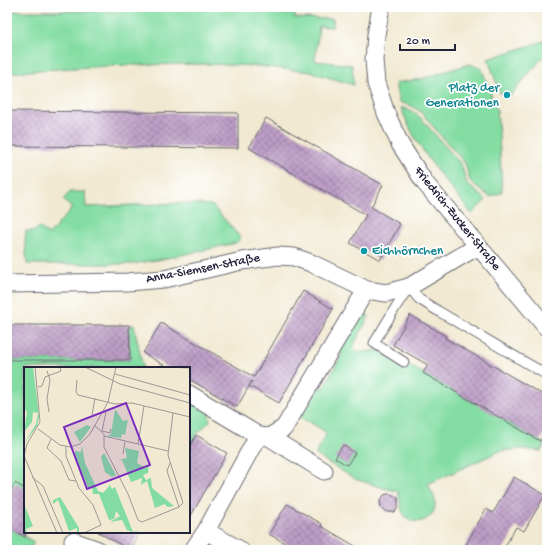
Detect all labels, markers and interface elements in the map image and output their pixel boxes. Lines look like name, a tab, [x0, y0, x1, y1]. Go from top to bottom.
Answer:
scale bar	[400, 26, 455, 52]
text: 20 m	[406, 35, 431, 49]
place label: Platz der Generationen	[425, 81, 500, 111]
marker: Platz der Generationen	[502, 90, 512, 100]
street label: Friedrich-Zucker-Straße	[410, 163, 504, 274]
place label: Eichhörnchen	[372, 244, 444, 259]
marker: Eichhörnchen	[359, 246, 369, 256]
street label: Anna-Siemsen-Straße	[145, 251, 261, 287]
inset map	[24, 367, 190, 533]

